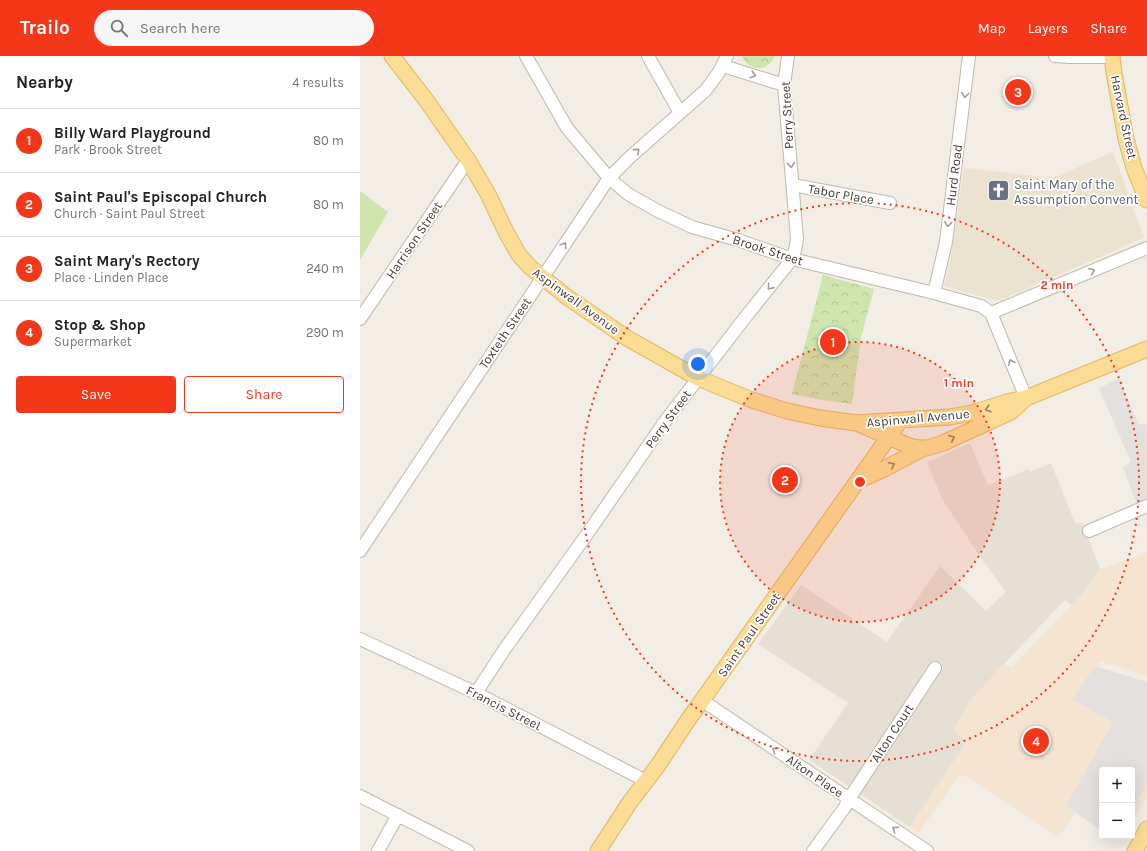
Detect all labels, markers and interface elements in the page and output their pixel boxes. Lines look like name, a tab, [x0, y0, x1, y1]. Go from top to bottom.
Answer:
search box	[94, 10, 374, 46]
text: Trailo	[20, 17, 70, 39]
icon: search	[108, 17, 130, 39]
text: Search here	[140, 19, 221, 37]
text: Map	[978, 20, 1006, 37]
text: Layers	[1028, 20, 1068, 37]
text: Share	[1090, 20, 1127, 37]
one-way arrow	[750, 70, 757, 79]
text: Nearby	[16, 72, 73, 92]
street label: Harvard Street	[1108, 74, 1140, 160]
text: 4 results	[292, 75, 344, 90]
pin: 3	[1005, 77, 1031, 107]
street label: Perry Street	[778, 81, 796, 149]
one-way arrow	[960, 92, 969, 98]
text: Billy Ward Playground	[54, 124, 211, 142]
text: 1	[27, 133, 31, 148]
text: 80 m	[313, 133, 344, 148]
text: Park · Brook Street	[54, 142, 162, 157]
street label: Hurd Road	[943, 143, 965, 207]
one-way arrow	[632, 149, 639, 156]
one-way arrow	[786, 162, 795, 168]
place label: Saint Mary of the Assumption Convent	[1014, 177, 1139, 207]
church icon: Saint Mary of the Assumption Convent	[985, 178, 1011, 204]
street label: Tabor Place	[807, 181, 875, 207]
text: Saint Paul's Episcopal Church	[54, 188, 267, 206]
text: 2	[25, 197, 33, 212]
text: 80 m	[313, 197, 344, 212]
street label: Harrison Street	[383, 199, 445, 281]
text: Church · Saint Paul Street	[54, 206, 205, 221]
one-way arrow	[944, 221, 953, 227]
street label: Brook Street	[731, 232, 805, 268]
one-way arrow	[559, 243, 566, 250]
text: Saint Mary's Rectory	[54, 252, 199, 270]
text: 3	[25, 261, 33, 276]
text: 240 m	[306, 261, 344, 276]
street label: Aspinwall Avenue	[530, 265, 622, 338]
one-way arrow	[1087, 268, 1095, 276]
text: Place · Linden Place	[54, 270, 168, 285]
text: 2 min	[1040, 278, 1074, 292]
one-way arrow	[768, 282, 775, 289]
street label: Toxteth Street	[476, 295, 534, 371]
text: Stop & Shop	[54, 316, 146, 334]
text: 4	[25, 325, 33, 340]
text: 290 m	[306, 325, 344, 340]
pin: 1	[820, 327, 846, 357]
text: Supermarket	[54, 334, 132, 349]
your location	[688, 354, 708, 374]
one-way arrow	[1008, 359, 1016, 367]
button: Save	[16, 376, 176, 413]
button: Share	[184, 376, 344, 413]
text: 1 min	[944, 376, 974, 390]
street label: Perry Street	[642, 387, 694, 451]
one-way arrow	[985, 404, 992, 413]
street label: Aspinwall Avenue	[866, 406, 970, 430]
one-way arrow	[948, 435, 956, 443]
one-way arrow	[888, 462, 895, 469]
pin: 2	[772, 465, 798, 495]
centre of rings	[853, 475, 867, 489]
street label: Saint Paul Street	[714, 590, 784, 680]
street label: Francis Street	[464, 683, 544, 734]
street label: Alton Court	[868, 701, 916, 765]
pin: 4	[1023, 726, 1049, 756]
one-way arrow	[772, 747, 779, 754]
street label: Alton Place	[784, 751, 847, 801]
map controls	[1099, 767, 1135, 839]
button: +	[1099, 767, 1135, 803]
button: −	[1099, 803, 1135, 839]
one-way arrow	[892, 826, 899, 834]

